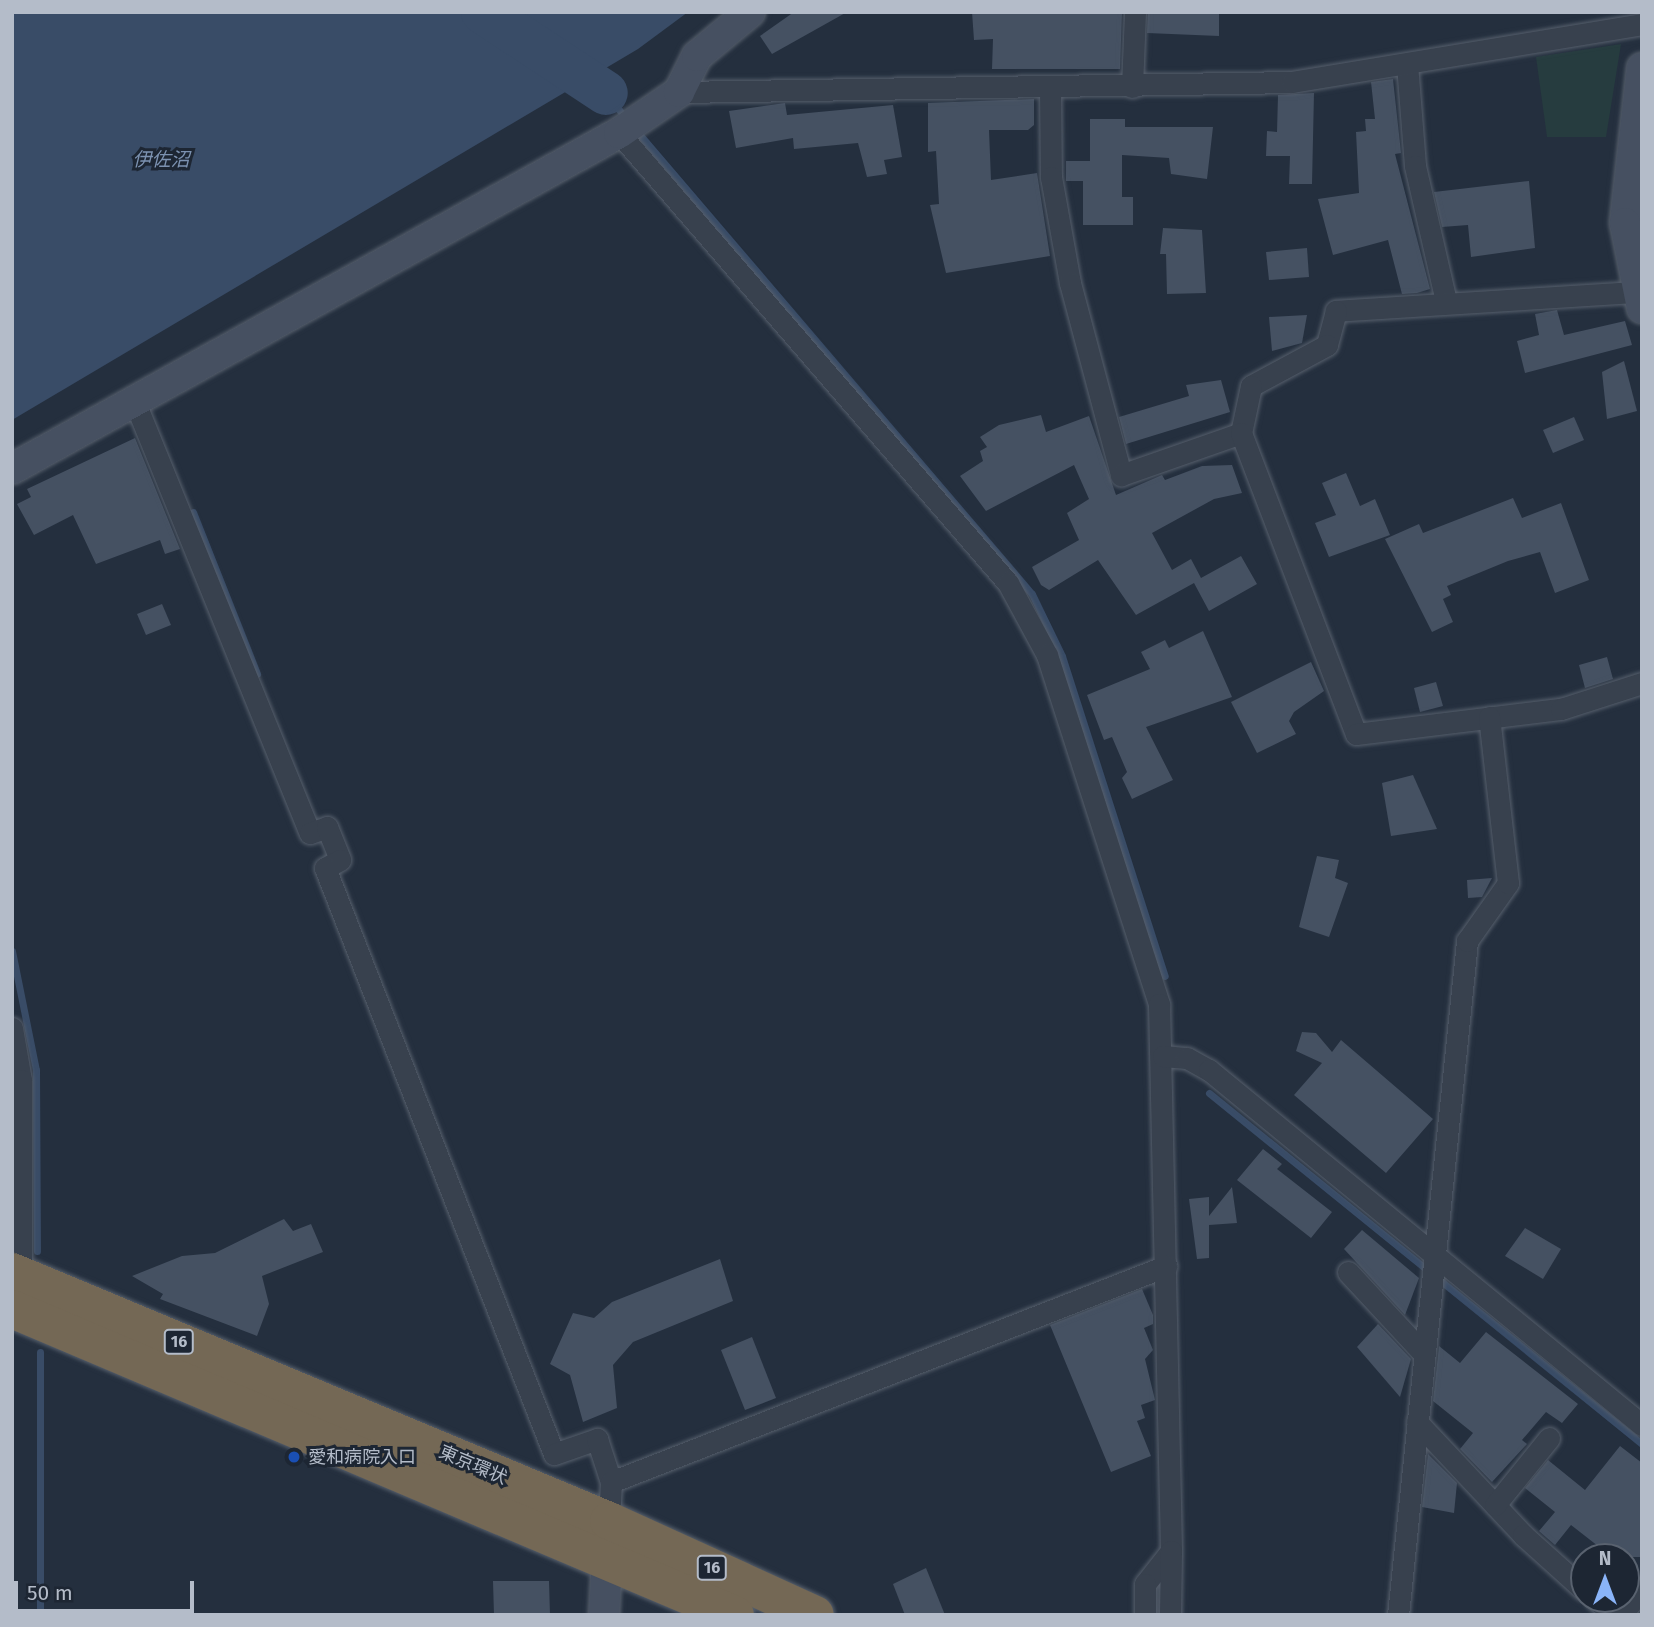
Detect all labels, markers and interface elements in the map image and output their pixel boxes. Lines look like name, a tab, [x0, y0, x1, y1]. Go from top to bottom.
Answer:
water label: 伊佐沼	[133, 149, 189, 171]
road number: 16	[163, 1330, 195, 1354]
street label: 東京環状	[436, 1441, 510, 1489]
place label: 愛和病院入口	[308, 1446, 416, 1468]
marker: 愛和病院入口	[286, 1449, 302, 1465]
north arrow	[1570, 1543, 1640, 1613]
text: N	[1599, 1547, 1611, 1570]
road number: 16	[696, 1556, 728, 1580]
scale bar	[18, 1568, 198, 1612]
text: 50 m	[27, 1580, 73, 1606]

